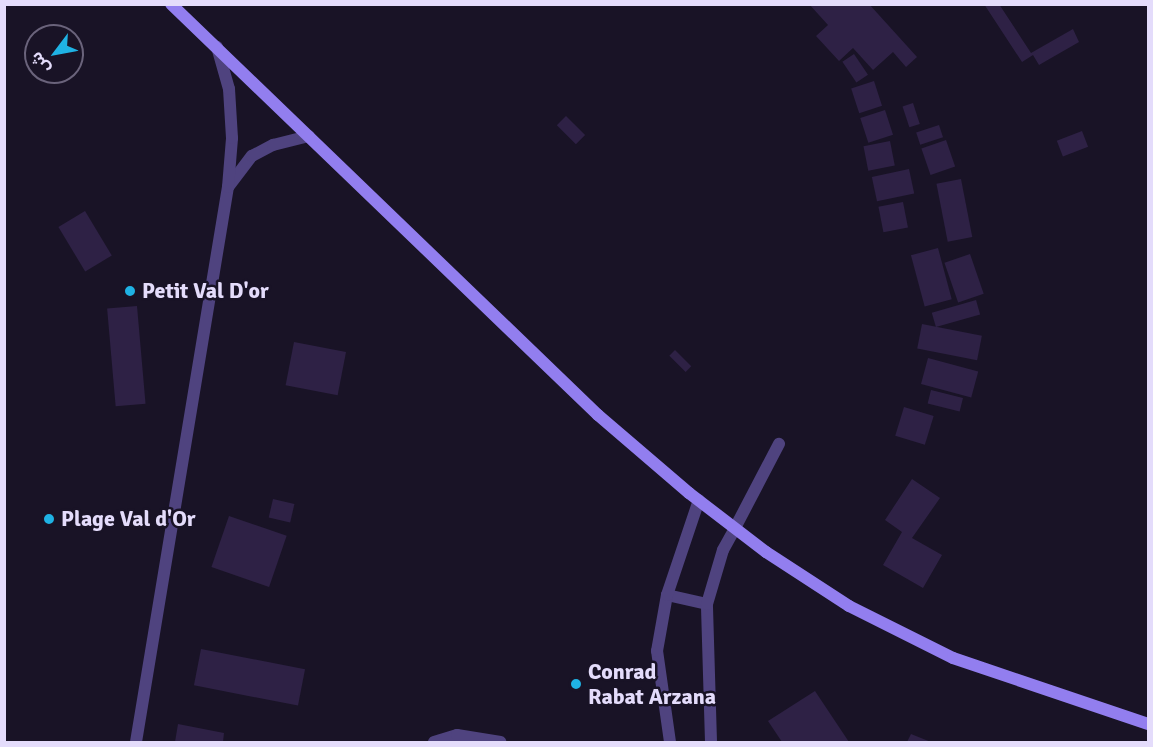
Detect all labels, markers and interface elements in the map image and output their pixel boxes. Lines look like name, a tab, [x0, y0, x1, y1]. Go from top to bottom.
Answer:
north arrow	[24, 24, 84, 84]
text: ش	[26, 48, 55, 77]
place label: Petit Val D'or	[142, 278, 269, 304]
marker: Petit Val D'or	[123, 284, 137, 298]
place label: Plage Val d'Or	[61, 506, 196, 532]
marker: Plage Val d'Or	[42, 512, 56, 526]
place label: Conrad Rabat Arzana	[588, 658, 716, 710]
marker: Conrad Rabat Arzana	[569, 677, 583, 691]

